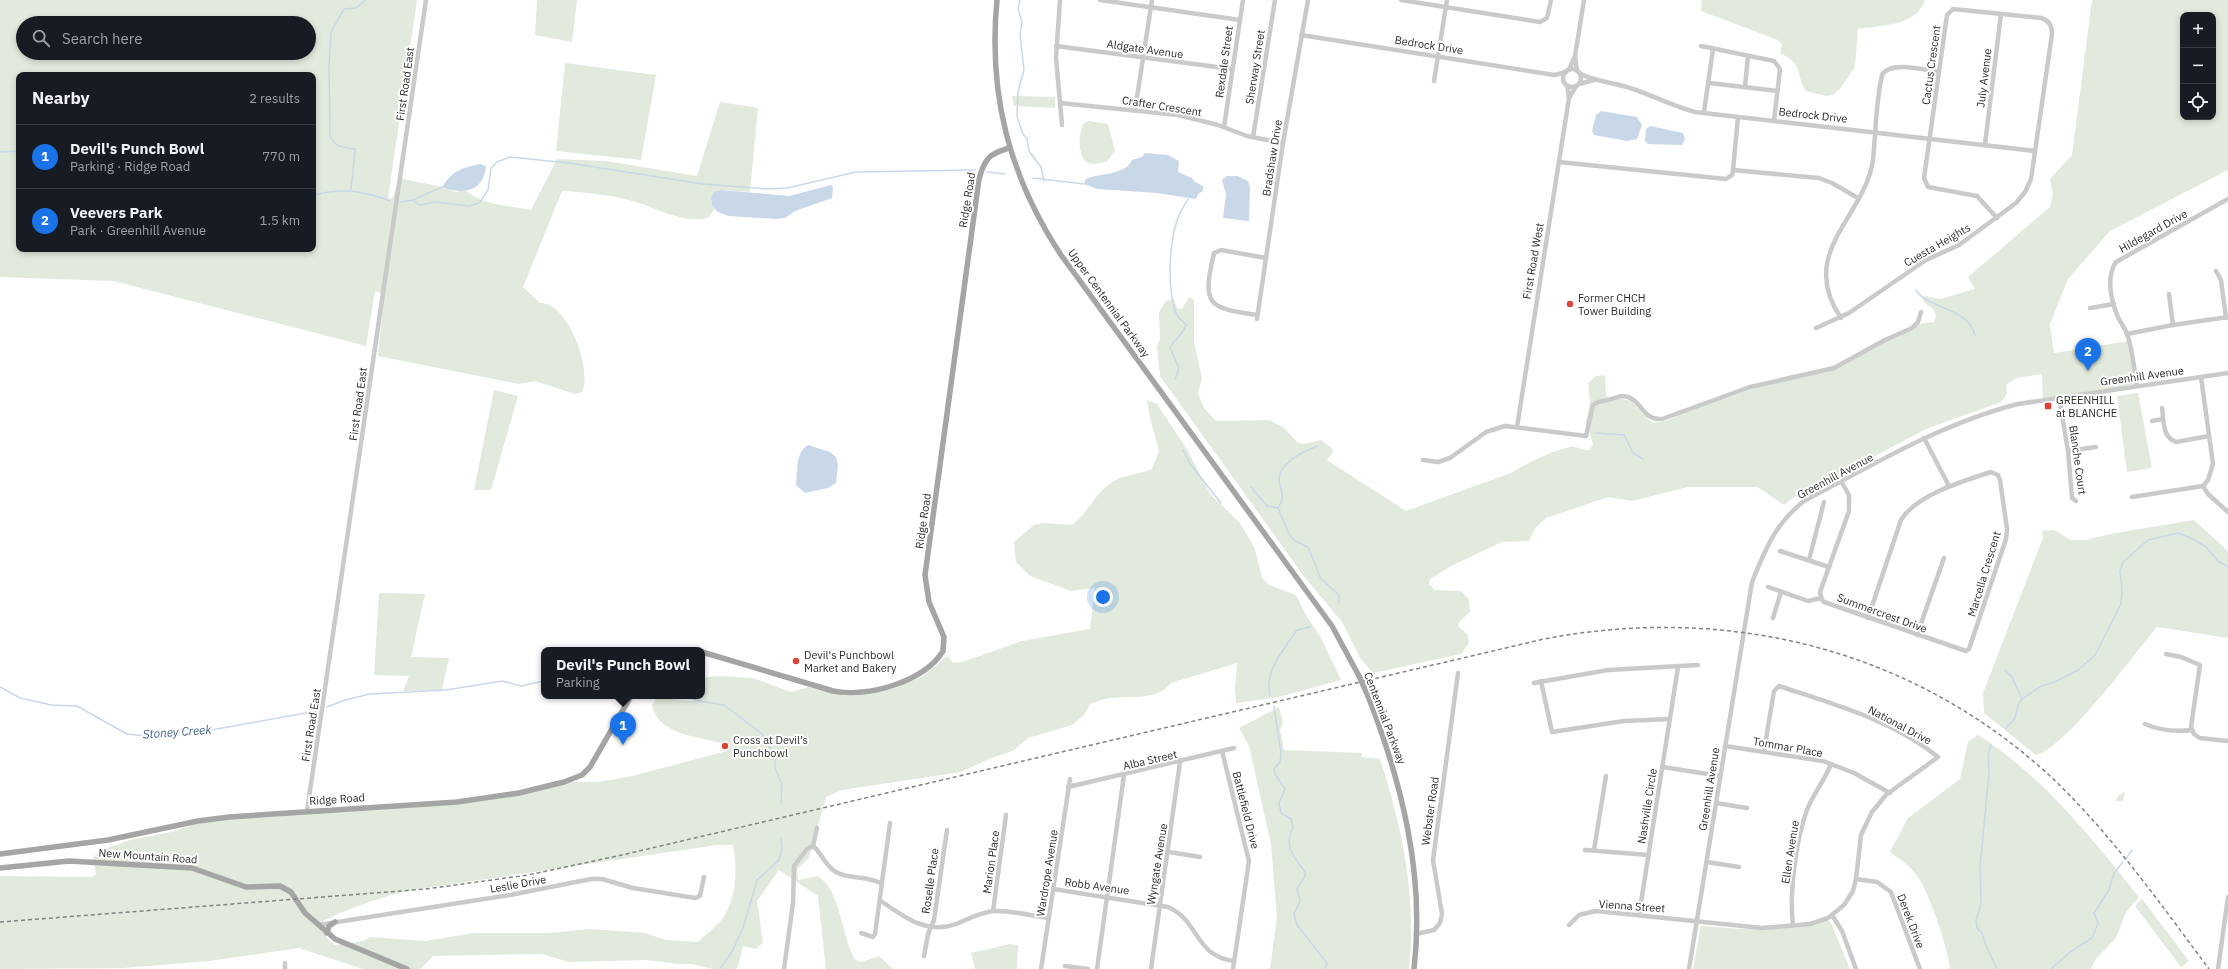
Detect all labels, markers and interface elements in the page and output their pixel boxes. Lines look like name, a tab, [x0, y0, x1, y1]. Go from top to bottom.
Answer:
map controls	[2180, 12, 2216, 120]
button: +	[2180, 12, 2216, 48]
search box	[16, 16, 316, 60]
street label: Cactus Crescent	[1918, 24, 1944, 106]
street label: Rexdale Street	[1212, 25, 1236, 99]
icon: search	[30, 27, 52, 49]
text: Search here	[62, 29, 142, 48]
street label: Sherway Street	[1242, 29, 1268, 105]
street label: Bedrock Drive	[1394, 33, 1464, 57]
street label: Aldgate Avenue	[1106, 37, 1184, 61]
street label: First Road East	[393, 46, 417, 122]
street label: July Avenue	[1973, 48, 1995, 108]
button: −	[2180, 48, 2216, 84]
button: locate	[2180, 84, 2216, 120]
text: Nearby	[32, 87, 90, 109]
text: 2 results	[249, 90, 300, 107]
street label: Crafter Crescent	[1121, 93, 1203, 119]
street label: Bedrock Drive	[1778, 104, 1848, 126]
street label: Bradshaw Drive	[1259, 119, 1285, 197]
text: Devil's Punch Bowl	[70, 139, 204, 158]
text: 1	[41, 148, 49, 165]
text: 770 m	[262, 148, 300, 165]
text: Parking · Ridge Road	[70, 158, 190, 175]
street label: Ridge Road	[956, 171, 978, 229]
text: Veevers Park	[70, 203, 162, 222]
street label: Hildegard Drive	[2116, 206, 2190, 256]
text: 2	[41, 212, 49, 229]
text: 1.5 km	[260, 212, 300, 229]
street label: Cuesta Heights	[1901, 220, 1973, 270]
text: Park · Greenhill Avenue	[70, 222, 206, 239]
street label: First Road West	[1519, 222, 1547, 300]
street label: Upper Centennial Parkway	[1065, 246, 1153, 360]
place label: Former CHCH Tower Building	[1578, 291, 1651, 318]
marker: Former CHCH Tower Building	[1565, 299, 1575, 309]
pin: 2	[2075, 338, 2101, 371]
street label: Greenhill Avenue	[2099, 363, 2185, 389]
street label: First Road East	[346, 366, 370, 442]
place label: GREENHILL at BLANCHE	[2056, 393, 2117, 420]
marker: GREENHILL at BLANCHE	[2043, 401, 2053, 411]
street label: Blanche Court	[2066, 424, 2090, 496]
street label: Greenhill Avenue	[1795, 450, 1875, 502]
street label: Ridge Road	[912, 492, 934, 550]
street label: Marcella Crescent	[1964, 530, 2004, 618]
your location	[1093, 587, 1113, 607]
street label: Summercrest Drive	[1835, 590, 1929, 636]
popup	[541, 647, 705, 699]
place label: Devil's Punchbowl Market and Bakery	[804, 648, 897, 675]
text: Devil's Punch Bowl	[556, 655, 690, 674]
marker: Devil's Punchbowl Market and Bakery	[791, 656, 801, 666]
street label: Centennial Parkway	[1361, 670, 1409, 767]
text: Parking	[556, 674, 600, 691]
street label: First Road East	[298, 687, 324, 763]
street label: National Drive	[1866, 702, 1934, 748]
pin: 1	[610, 712, 636, 745]
water label: Stoney Creek	[142, 722, 213, 741]
place label: Cross at Devil’s Punchbowl	[733, 733, 808, 760]
street label: Tommar Place	[1752, 734, 1824, 760]
marker: Cross at Devil’s Punchbowl	[720, 741, 730, 751]
street label: Greenhill Avenue	[1695, 746, 1723, 832]
street label: Alba Street	[1122, 747, 1179, 773]
street label: Nashville Circle	[1634, 767, 1660, 845]
street label: Battlefield Drive	[1230, 770, 1262, 850]
street label: Webster Road	[1418, 776, 1442, 846]
street label: Ridge Road	[309, 790, 365, 808]
street label: Ellen Avenue	[1778, 819, 1802, 885]
street label: Wyngate Avenue	[1144, 822, 1170, 906]
street label: Wardrope Avenue	[1033, 829, 1061, 917]
street label: Marion Place	[980, 830, 1002, 894]
street label: New Mountain Road	[98, 846, 198, 866]
street label: Roselle Place	[918, 847, 942, 915]
street label: Leslie Drive	[489, 872, 547, 896]
street label: Robb Avenue	[1064, 875, 1130, 897]
street label: Derek Drive	[1894, 892, 1928, 950]
street label: Vienna Street	[1598, 897, 1666, 915]

